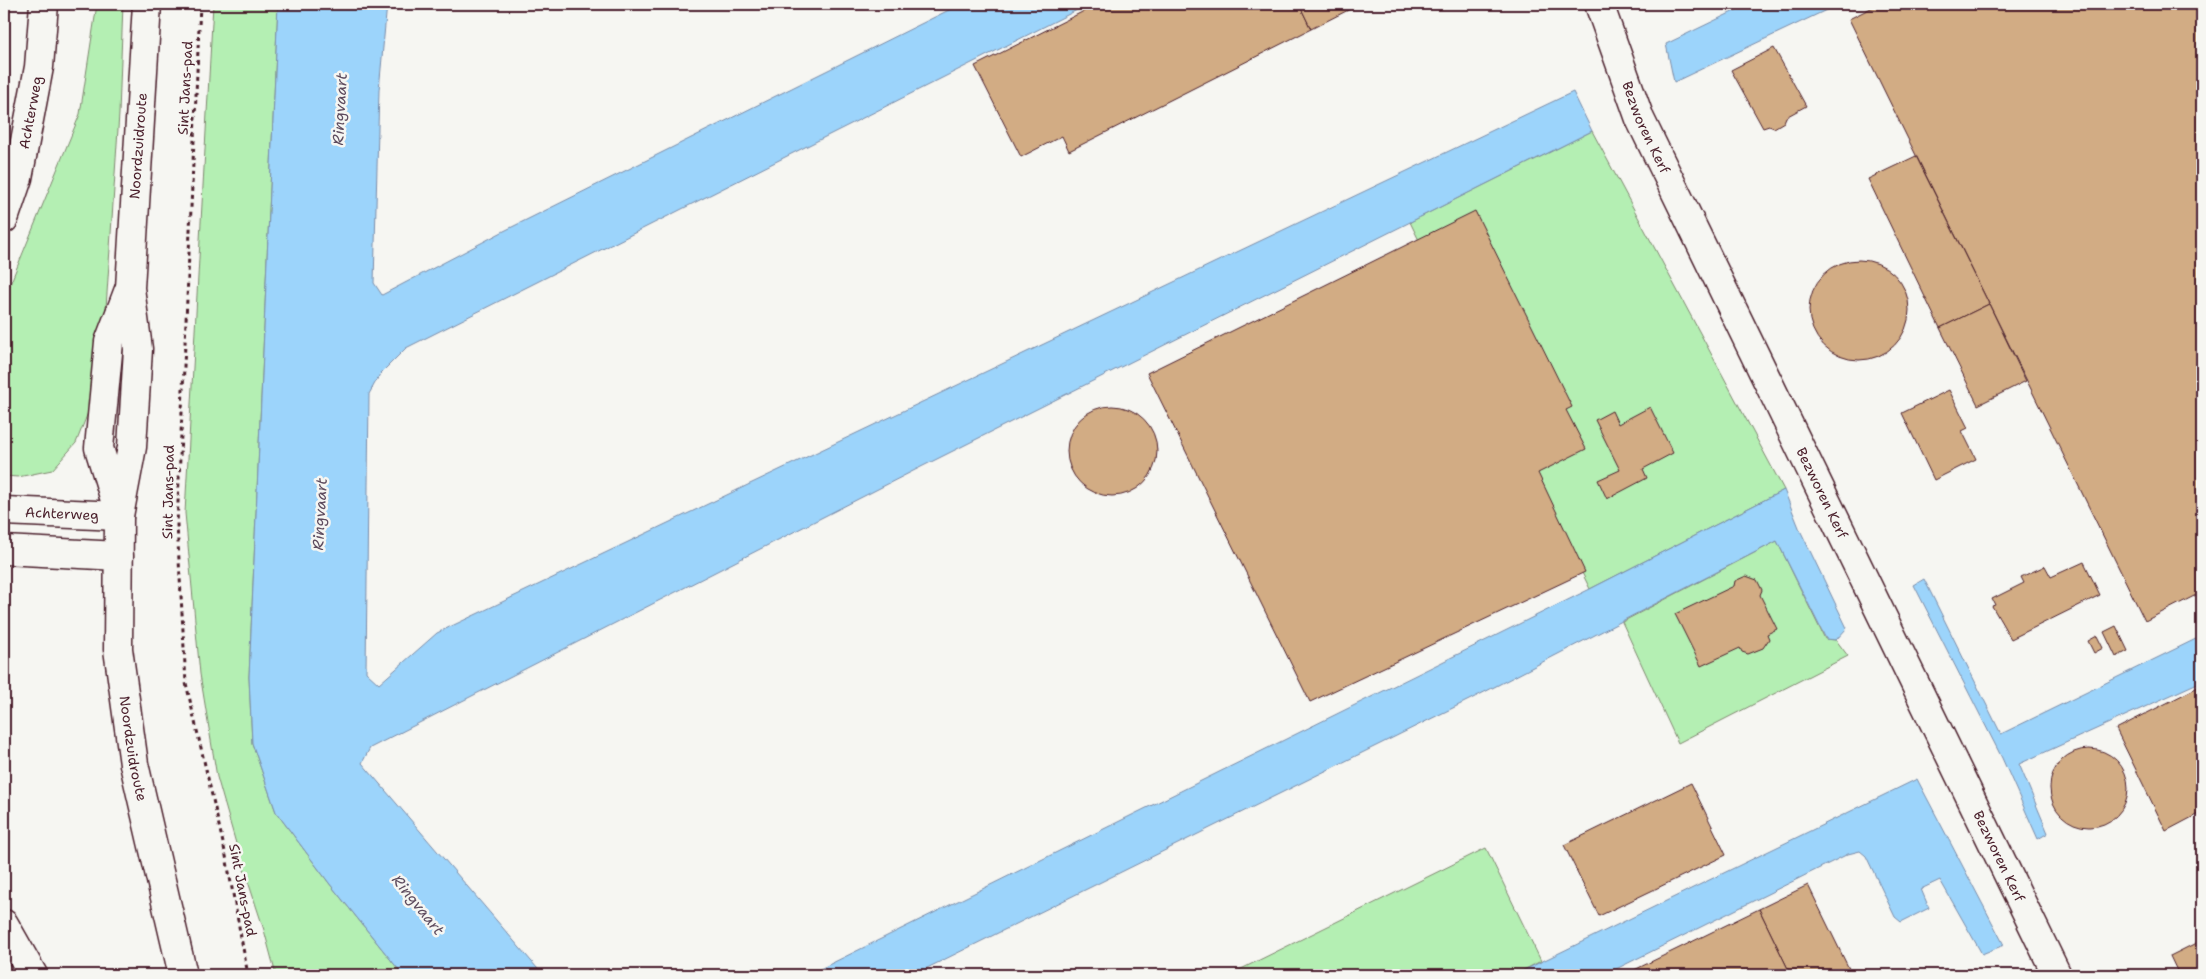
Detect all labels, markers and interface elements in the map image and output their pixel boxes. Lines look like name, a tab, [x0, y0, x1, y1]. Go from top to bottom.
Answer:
street label: Sint Jans-pad	[174, 40, 196, 136]
water label: Ringvaart	[328, 72, 352, 146]
street label: Achterweg	[15, 75, 46, 150]
street label: Bezworen Kerf	[1618, 79, 1674, 177]
street label: Noordzuidroute	[125, 92, 151, 200]
street label: Bezworen Kerf	[1792, 444, 1852, 542]
street label: Sint Jans-pad	[158, 445, 178, 539]
water label: Ringvaart	[308, 477, 332, 551]
street label: Achterweg	[25, 503, 99, 524]
street label: Noordzuidroute	[116, 695, 151, 803]
street label: Bezworen Kerf	[1969, 808, 2029, 905]
street label: Sint Jans-pad	[225, 842, 261, 938]
water label: Ringvaart	[387, 871, 449, 940]

